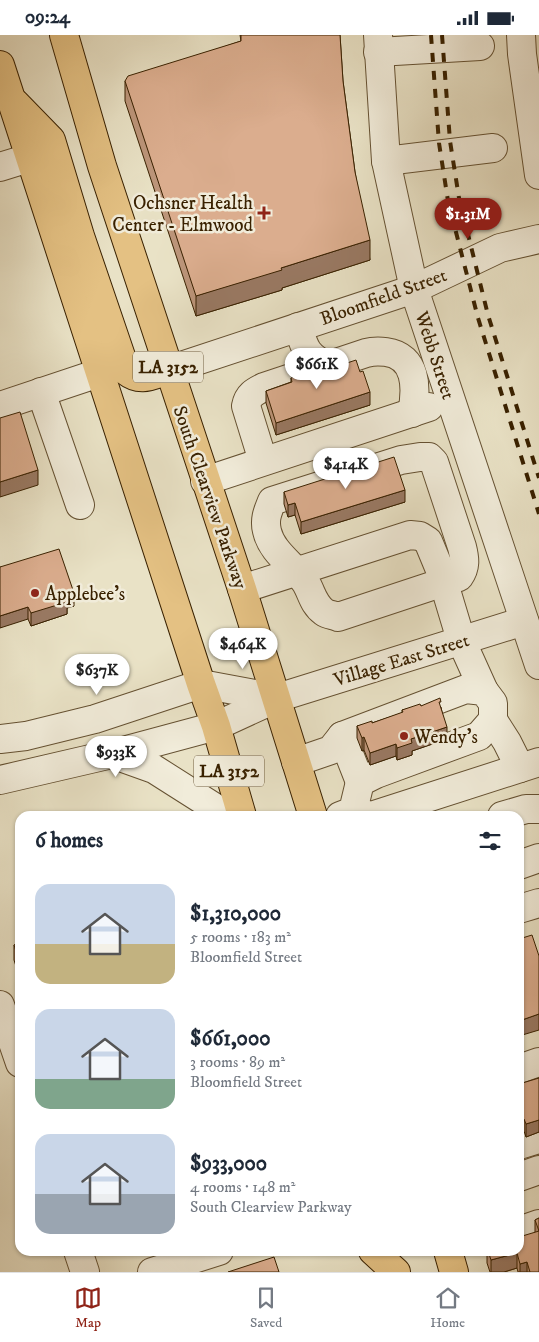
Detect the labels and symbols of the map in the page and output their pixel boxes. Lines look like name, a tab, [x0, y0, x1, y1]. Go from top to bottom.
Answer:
place label: Ochsner Health Center - Elmwood	[112, 192, 254, 237]
pin: $1.31M	[427, 197, 509, 240]
marker: Ochsner Health Center - Elmwood	[257, 206, 271, 220]
street label: Bloomfield Street	[317, 264, 450, 331]
street label: Webb Street	[409, 308, 460, 402]
pin: $661K	[282, 347, 352, 390]
road number: LA 3152	[133, 351, 203, 383]
street label: South Clearview Parkway	[167, 403, 252, 593]
pin: $414K	[311, 447, 381, 490]
place label: Applebee's	[45, 583, 125, 606]
marker: Applebee's	[29, 587, 41, 599]
pin: $464K	[208, 627, 278, 670]
street label: Village East Street	[330, 629, 472, 692]
pin: $637K	[62, 653, 132, 696]
place label: Wendy's	[413, 726, 478, 749]
marker: Wendy's	[398, 730, 410, 742]
pin: $933K	[81, 735, 151, 778]
road number: LA 3152	[194, 755, 264, 786]

